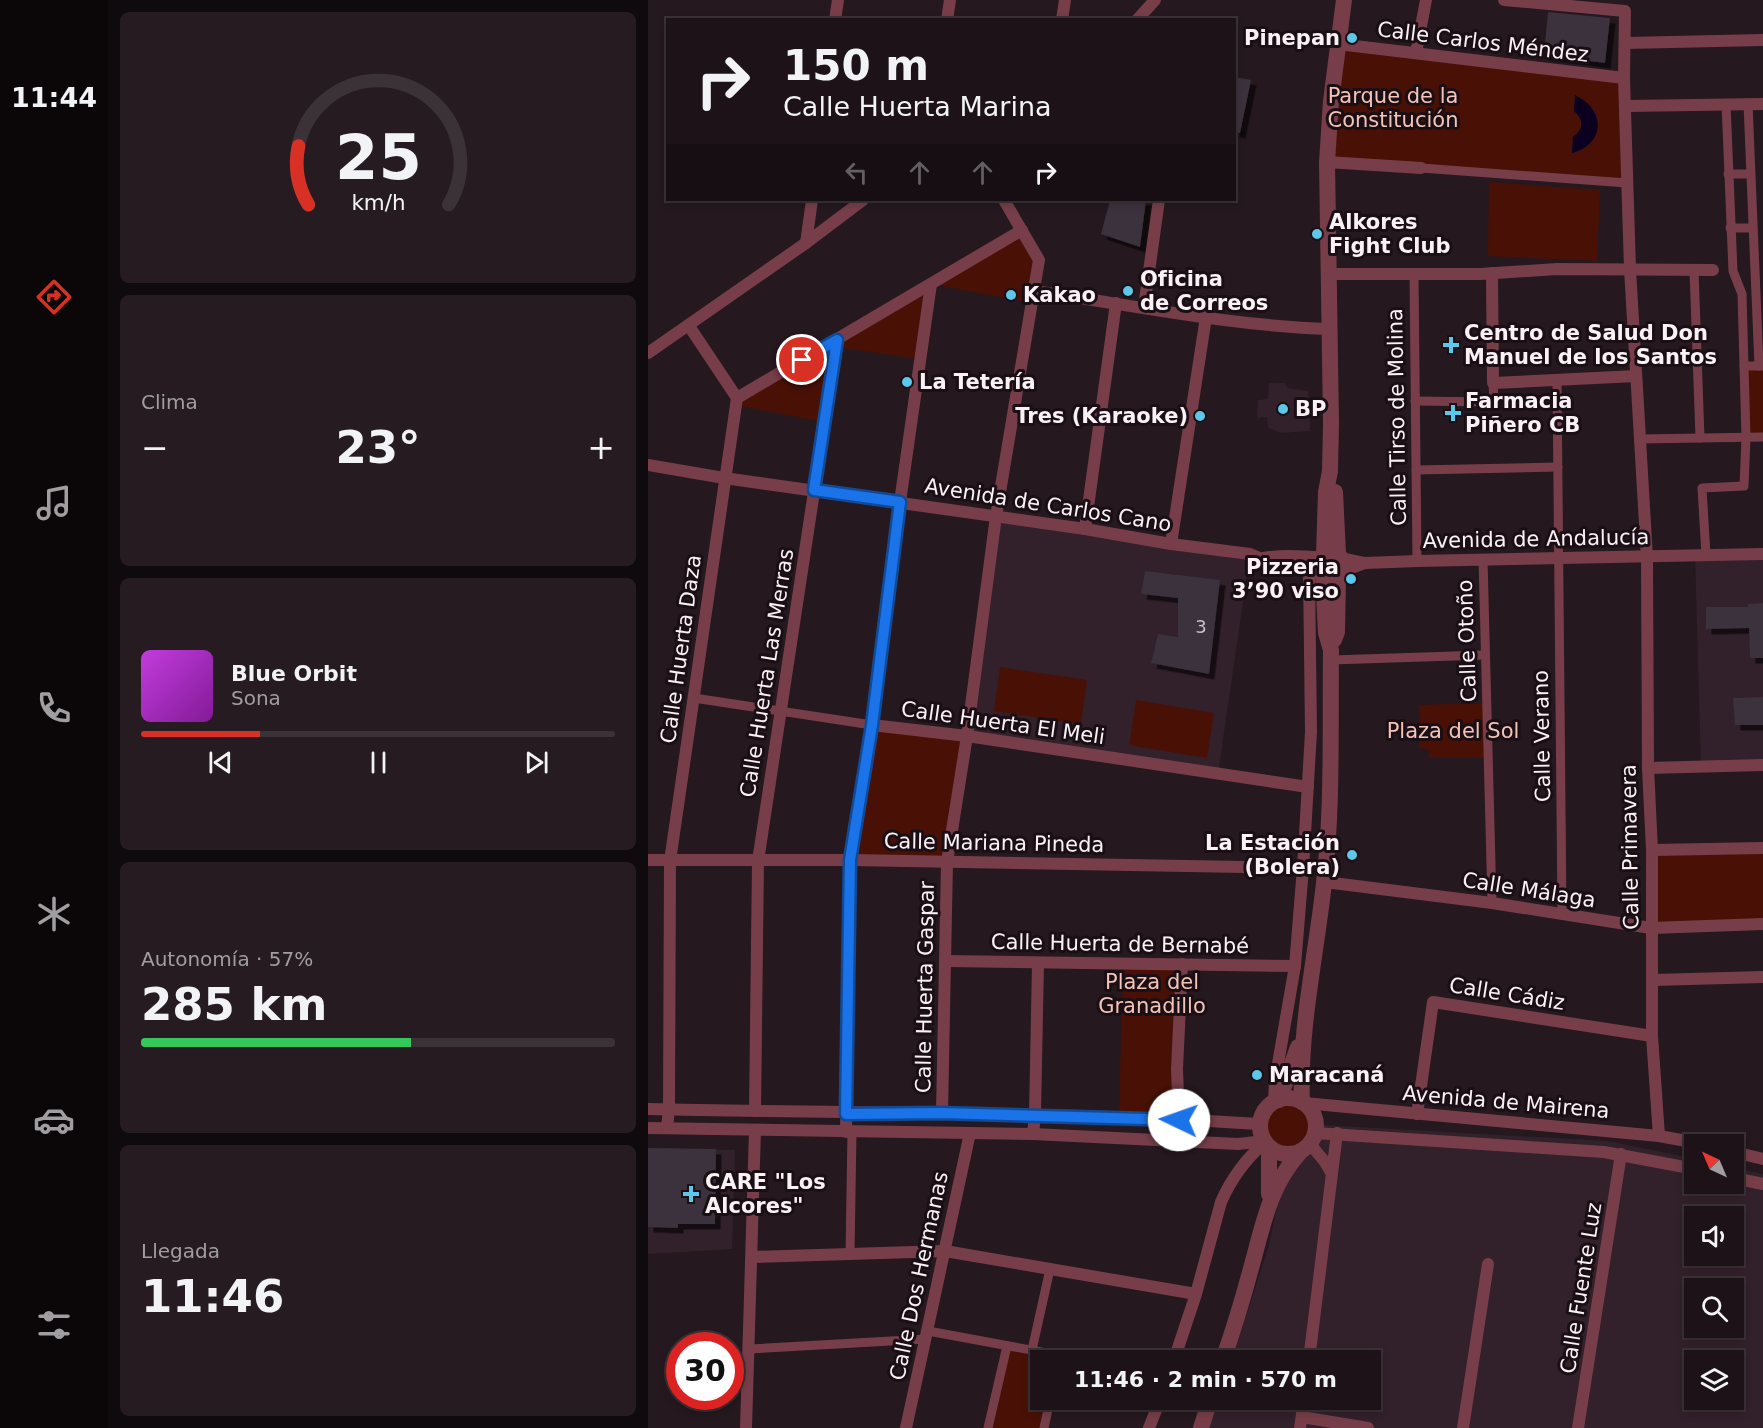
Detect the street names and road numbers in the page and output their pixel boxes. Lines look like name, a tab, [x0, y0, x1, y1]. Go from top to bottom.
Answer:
street label: Calle Carlos Méndez	[1376, 17, 1590, 67]
street label: Calle Tirso de Molina	[1383, 308, 1411, 526]
street label: Avenida de Carlos Cano	[923, 474, 1173, 536]
street label: Avenida de Andalucía	[1422, 525, 1650, 553]
street label: Calle Huerta Las Merras	[736, 547, 798, 799]
street label: Calle Huerta Daza	[656, 553, 706, 745]
street label: Calle Otoño	[1453, 579, 1481, 703]
street label: Calle Verano	[1529, 670, 1555, 802]
street label: Calle Huerta El Meli	[899, 697, 1107, 749]
street label: Calle Primavera	[1617, 764, 1643, 930]
street label: Calle Mariana Pineda	[884, 829, 1104, 857]
street label: Calle Málaga	[1461, 868, 1597, 912]
street label: Calle Huerta Gaspar	[911, 880, 939, 1093]
street label: Calle Huerta de Bernabé	[991, 930, 1249, 958]
street label: Calle Cádiz	[1448, 973, 1566, 1015]
street label: Avenida de Mairena	[1402, 1081, 1610, 1123]
street label: Calle Dos Hermanas	[885, 1169, 953, 1383]
street label: Calle Fuente Luz	[1556, 1201, 1606, 1375]

